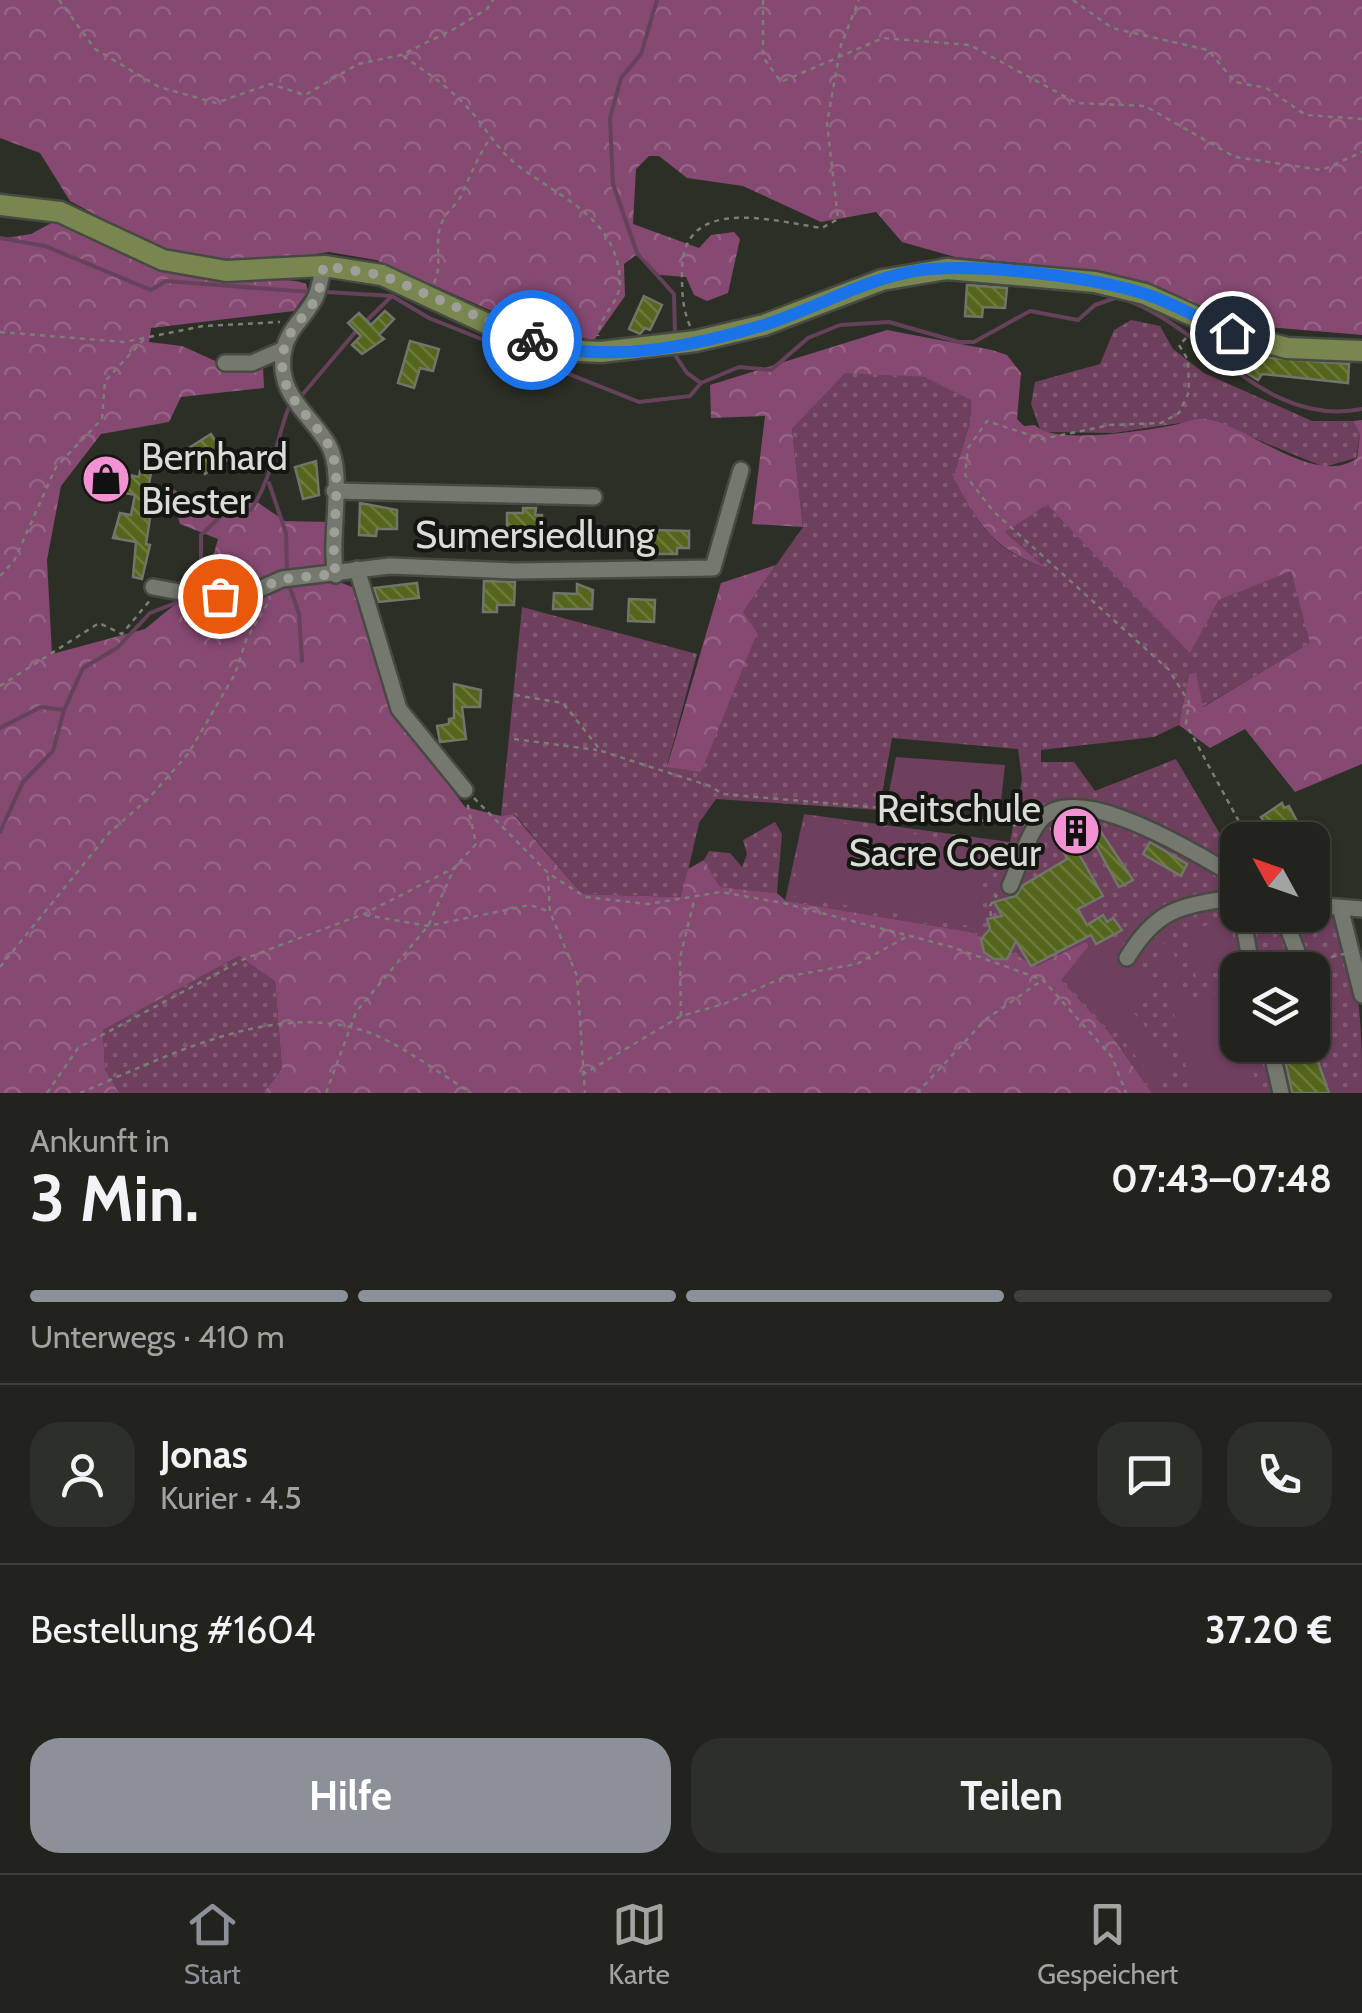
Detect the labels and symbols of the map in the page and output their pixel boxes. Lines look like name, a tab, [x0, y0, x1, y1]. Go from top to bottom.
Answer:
courier	[482, 290, 582, 390]
pin	[1190, 291, 1275, 376]
place label: Bernhard Biester	[141, 433, 288, 524]
shop icon: Bernhard Biester	[80, 453, 132, 505]
street label: Sumersiedlung	[415, 511, 656, 558]
pin	[178, 554, 263, 639]
place label: Reitschule Sacre Coeur	[849, 785, 1041, 876]
building icon: Reitschule Sacre Coeur	[1050, 805, 1102, 857]
north arrow	[1220, 822, 1330, 932]

